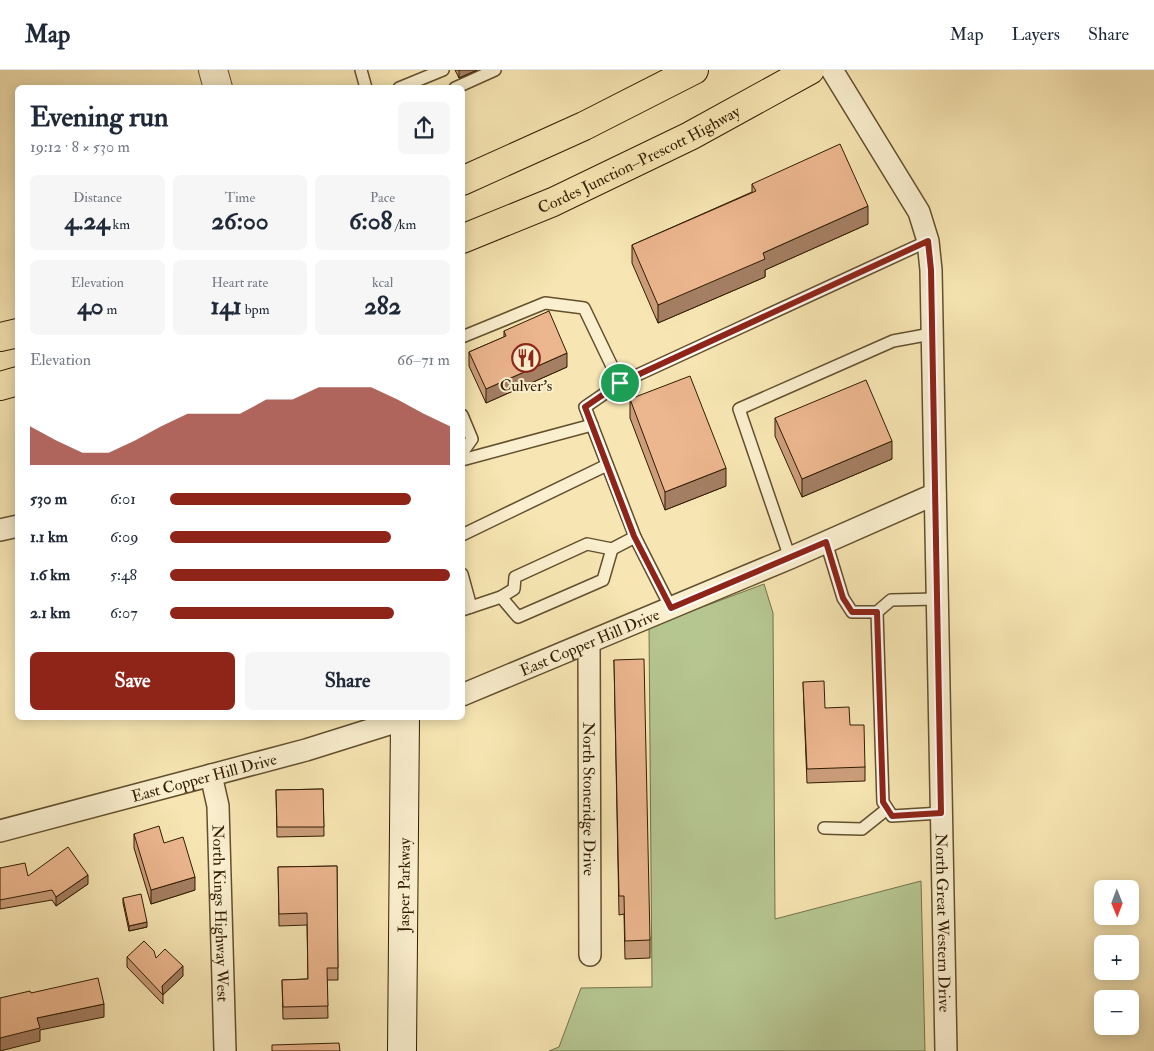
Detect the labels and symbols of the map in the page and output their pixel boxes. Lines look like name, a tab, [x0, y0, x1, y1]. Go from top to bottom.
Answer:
street label: Cordes Junction–Prescott Highway	[535, 101, 745, 218]
restaurant icon: Culver's	[511, 343, 541, 373]
pin	[599, 362, 641, 404]
place label: Culver's	[500, 376, 552, 396]
street label: East Copper Hill Drive	[517, 605, 663, 681]
street label: North Stoneridge Drive	[578, 722, 599, 876]
street label: East Copper Hill Drive	[129, 749, 279, 807]
street label: North Kings Highway West	[208, 824, 233, 1002]
street label: North Great Western Drive	[931, 833, 954, 1013]
street label: Jasper Parkway	[394, 837, 415, 933]
north arrow	[1094, 880, 1139, 925]

